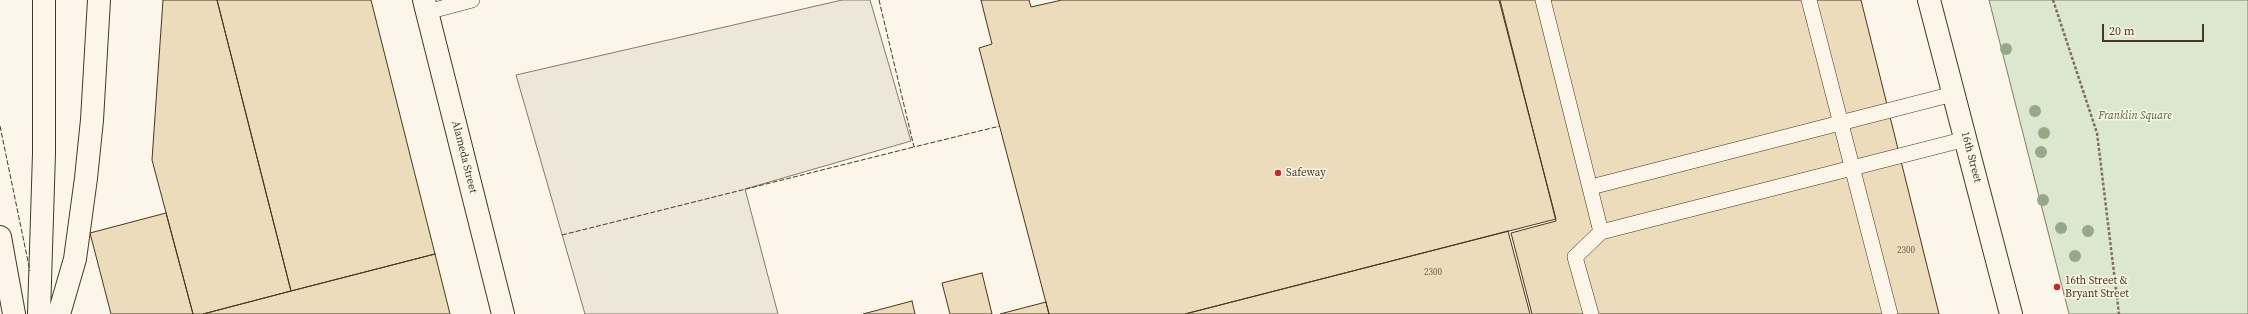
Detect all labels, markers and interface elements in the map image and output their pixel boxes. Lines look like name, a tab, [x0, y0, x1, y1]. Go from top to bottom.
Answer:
scale bar	[2104, 16, 2206, 42]
text: 20 m	[2109, 23, 2135, 39]
park label: Franklin Square	[2098, 109, 2172, 123]
street label: Alameda Street	[449, 119, 479, 195]
street label: 16th Street	[1958, 130, 1984, 184]
place label: Safeway	[1286, 166, 1326, 180]
marker: Safeway	[1273, 168, 1283, 178]
house number: 2300	[1897, 246, 1915, 256]
house number: 2300	[1424, 268, 1442, 278]
place label: 16th Street & Bryant Street	[2065, 274, 2129, 300]
marker: 16th Street & Bryant Street	[2052, 282, 2062, 292]

